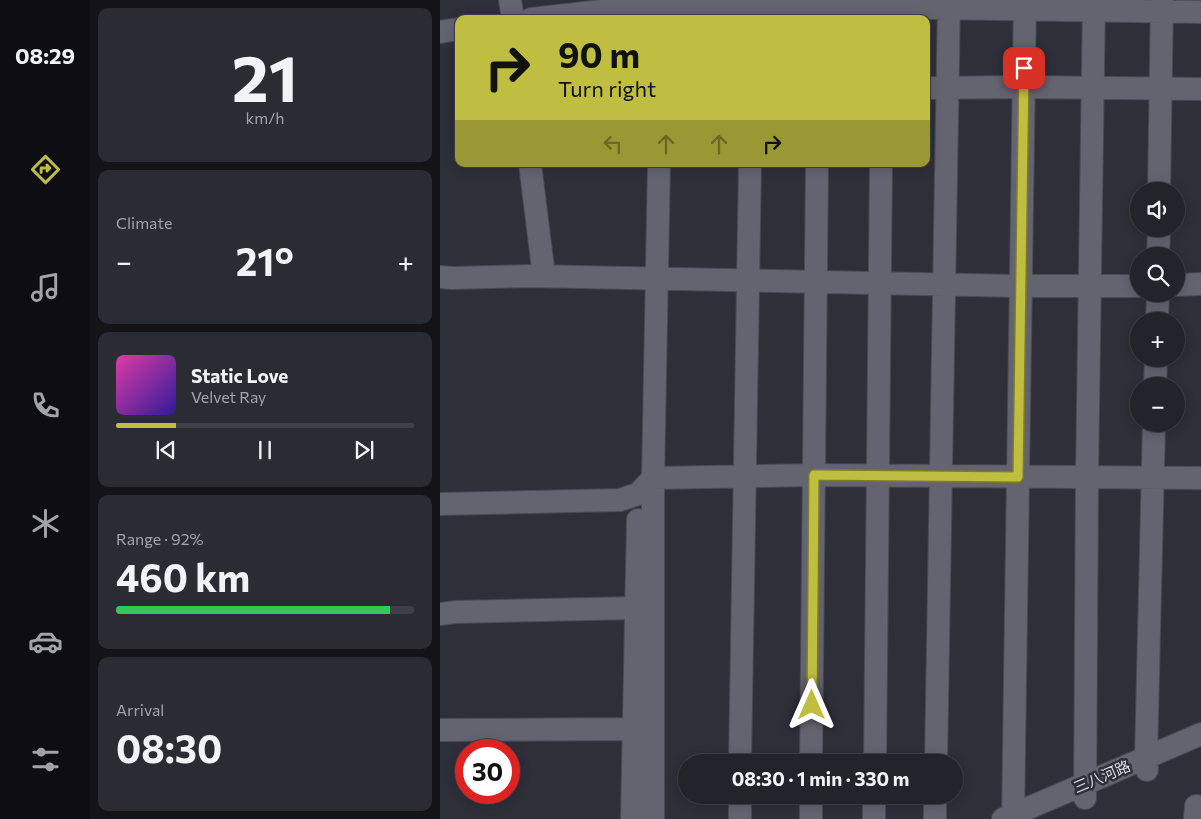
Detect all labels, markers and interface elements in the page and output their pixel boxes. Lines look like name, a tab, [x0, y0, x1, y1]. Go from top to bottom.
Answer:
text: 90 m	[558, 32, 640, 75]
icon: right	[475, 35, 540, 100]
text: 21	[232, 36, 298, 115]
text: 08:29	[15, 42, 75, 69]
pin	[1003, 47, 1045, 89]
icon: arrive	[1010, 54, 1038, 82]
text: Turn right	[558, 75, 656, 102]
text: km/h	[246, 108, 284, 127]
icon: left	[599, 130, 627, 158]
icon: ahead	[652, 130, 680, 158]
icon: ahead	[705, 130, 733, 158]
icon: right	[758, 130, 786, 158]
icon: directions	[28, 152, 63, 187]
map controls	[1130, 182, 1185, 432]
button: sound	[1130, 182, 1185, 237]
text: Climate	[116, 213, 172, 232]
text: 21°	[236, 237, 294, 284]
text: −	[116, 244, 132, 278]
text: +	[398, 244, 414, 278]
button: search	[1130, 247, 1185, 302]
icon: music	[28, 270, 63, 305]
button: +	[1130, 312, 1185, 367]
text: Static Love	[191, 364, 288, 387]
button: −	[1130, 377, 1185, 432]
text: Velvet Ray	[191, 387, 266, 406]
icon: phone	[28, 388, 63, 423]
icon: previous	[152, 436, 180, 464]
icon: pause	[251, 436, 279, 464]
icon: next	[350, 436, 378, 464]
icon: climate	[28, 506, 63, 541]
text: Range · 92%	[116, 529, 204, 548]
text: 460 km	[116, 553, 250, 600]
icon: car	[28, 624, 63, 659]
position arrow	[785, 678, 837, 730]
text: Arrival	[116, 700, 164, 719]
text: 08:30	[116, 724, 222, 771]
speed limit sign: 30	[455, 739, 520, 804]
icon: filters	[28, 742, 63, 777]
street label: 三八河路	[1070, 756, 1133, 796]
text: 08:30 · 1 min · 330 m	[732, 767, 909, 790]

